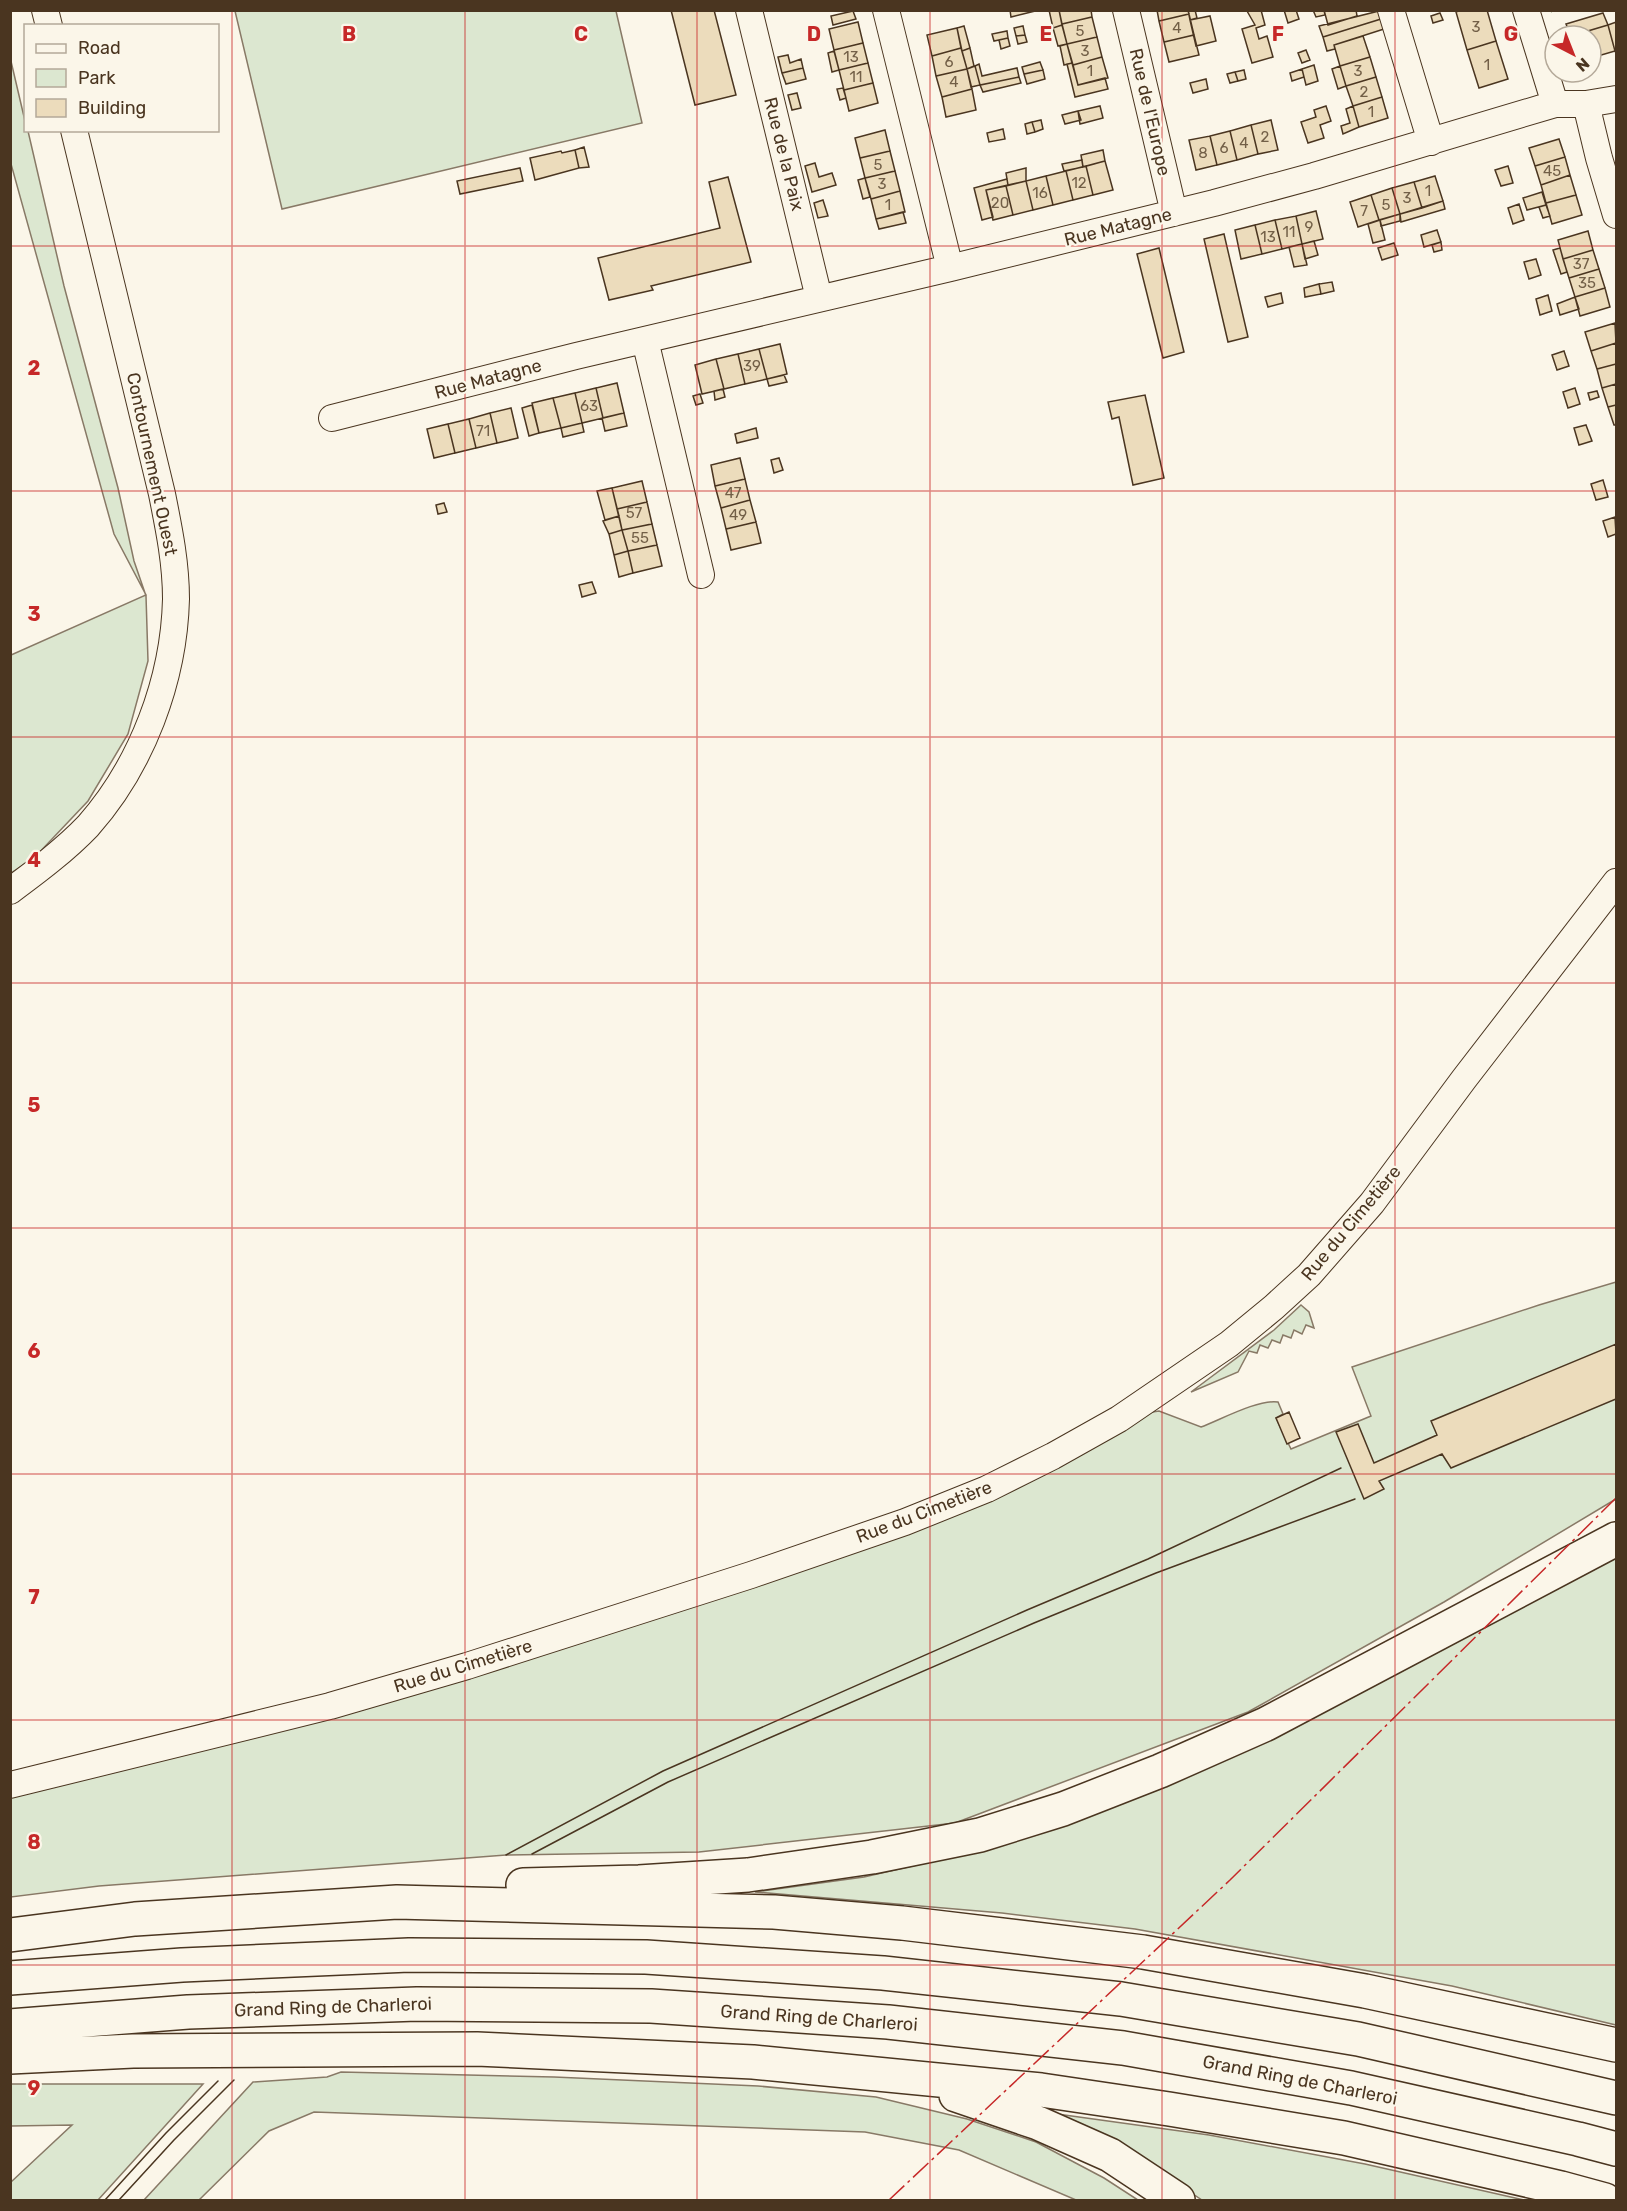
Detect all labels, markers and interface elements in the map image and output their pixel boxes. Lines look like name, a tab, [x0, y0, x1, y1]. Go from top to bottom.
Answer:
house number: 3	[1471, 18, 1481, 36]
house number: 4	[1172, 19, 1182, 37]
text: B	[342, 22, 356, 46]
text: C	[574, 22, 588, 46]
text: D	[807, 22, 821, 46]
text: E	[1040, 22, 1052, 46]
house number: 5	[1076, 22, 1085, 40]
text: F	[1272, 22, 1284, 46]
text: G	[1504, 22, 1518, 46]
legend	[24, 24, 219, 132]
north arrow	[1543, 24, 1603, 84]
text: Road	[78, 37, 121, 59]
house number: 3	[1080, 42, 1090, 60]
street label: Rue de l'Europe	[1125, 46, 1175, 178]
house number: 13	[843, 48, 859, 66]
house number: 6	[944, 53, 954, 71]
text: N	[1572, 54, 1593, 76]
house number: 1	[1484, 56, 1490, 74]
house number: 1	[1087, 62, 1093, 80]
house number: 3	[1353, 62, 1363, 80]
text: Park	[78, 67, 116, 89]
house number: 11	[850, 68, 862, 86]
house number: 4	[949, 73, 959, 91]
house number: 2	[1360, 83, 1369, 101]
street label: Rue de la Paix	[759, 95, 809, 213]
text: Building	[78, 97, 146, 119]
house number: 1	[1368, 103, 1374, 121]
house number: 2	[1261, 128, 1270, 146]
house number: 4	[1239, 134, 1249, 152]
house number: 6	[1219, 139, 1229, 157]
house number: 8	[1198, 144, 1208, 162]
house number: 5	[874, 156, 883, 174]
house number: 45	[1543, 162, 1561, 180]
house number: 12	[1071, 174, 1087, 192]
house number: 3	[877, 175, 887, 193]
house number: 1	[1425, 182, 1431, 200]
house number: 16	[1032, 184, 1048, 202]
house number: 3	[1402, 189, 1412, 207]
house number: 20	[991, 194, 1009, 212]
house number: 1	[885, 196, 891, 214]
house number: 5	[1382, 196, 1391, 214]
house number: 7	[1360, 202, 1368, 220]
street label: Rue Matagne	[1062, 203, 1174, 251]
house number: 9	[1305, 218, 1314, 236]
house number: 11	[1283, 223, 1295, 241]
house number: 13	[1260, 228, 1276, 246]
house number: 37	[1573, 255, 1590, 273]
house number: 35	[1578, 274, 1596, 292]
street label: Rue Matagne	[432, 354, 544, 404]
text: 2	[28, 356, 41, 380]
house number: 39	[743, 357, 761, 375]
street label: Contournement Ouest	[122, 370, 182, 558]
house number: 63	[580, 397, 598, 415]
house number: 71	[476, 422, 490, 440]
house number: 47	[725, 484, 742, 502]
house number: 57	[626, 504, 643, 522]
house number: 49	[729, 506, 747, 524]
house number: 55	[631, 529, 649, 547]
text: 3	[27, 602, 41, 626]
text: 4	[27, 848, 41, 872]
text: 5	[28, 1093, 41, 1117]
street label: Rue du Cimetière	[1296, 1161, 1406, 1285]
text: 6	[27, 1339, 41, 1363]
street label: Rue du Cimetière	[853, 1476, 995, 1548]
text: 7	[28, 1585, 40, 1609]
street label: Rue du Cimetière	[391, 1634, 535, 1698]
text: 8	[27, 1830, 41, 1854]
street label: Grand Ring de Charleroi	[234, 1993, 432, 2021]
street label: Grand Ring de Charleroi	[720, 2000, 918, 2036]
street label: Grand Ring de Charleroi	[1201, 2050, 1399, 2110]
text: 9	[28, 2076, 41, 2100]

